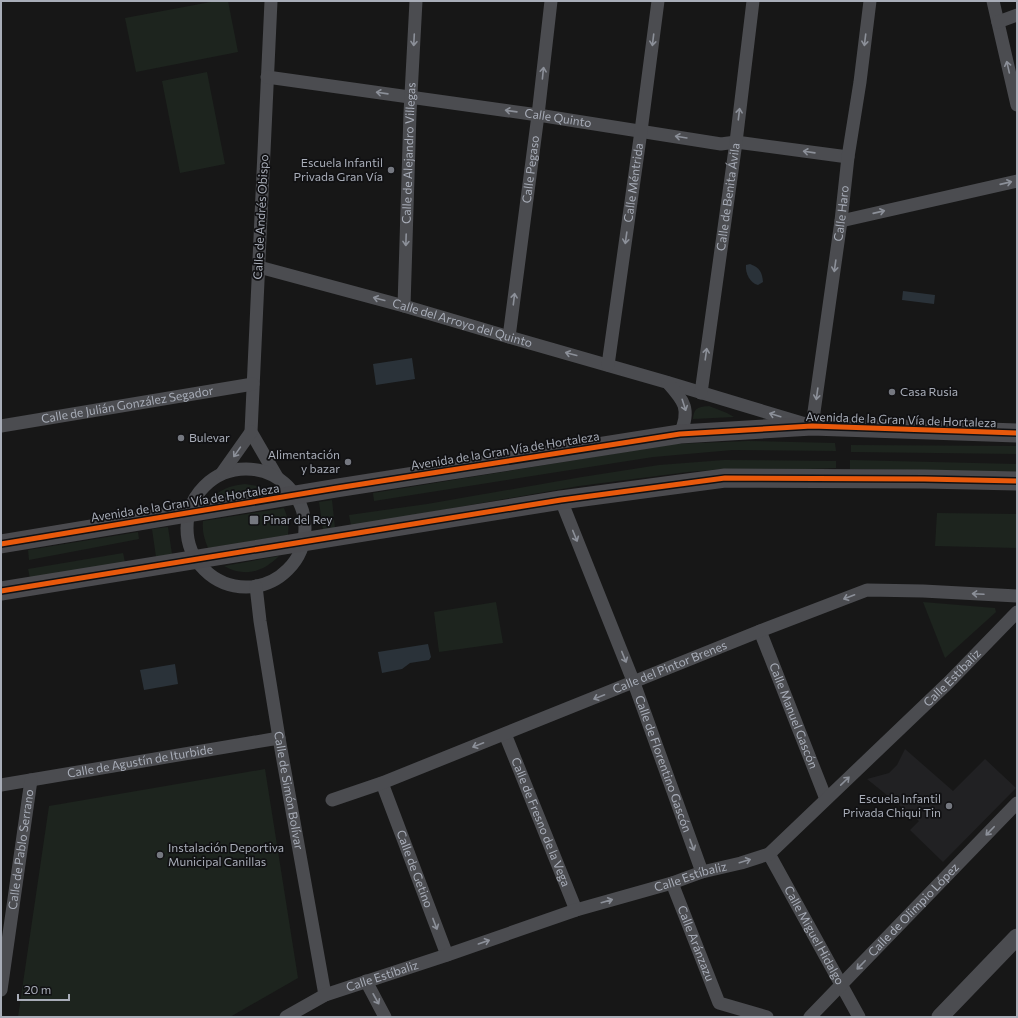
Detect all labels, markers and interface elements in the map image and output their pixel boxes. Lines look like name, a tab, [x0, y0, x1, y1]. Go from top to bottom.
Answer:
one-way arrow	[410, 33, 417, 46]
one-way arrow	[649, 33, 657, 46]
one-way arrow	[861, 33, 869, 46]
one-way arrow	[1004, 60, 1011, 73]
one-way arrow	[539, 67, 547, 80]
street label: Calle de Alejandro Villegas	[399, 82, 418, 224]
one-way arrow	[376, 89, 389, 97]
street label: Calle Quinto	[524, 105, 593, 129]
one-way arrow	[505, 107, 518, 115]
one-way arrow	[735, 108, 743, 121]
one-way arrow	[675, 133, 688, 141]
street label: Calle Pegaso	[519, 135, 541, 204]
street label: Calle Méntrida	[620, 142, 645, 223]
street label: Calle de Benita Ávila	[713, 142, 742, 252]
one-way arrow	[803, 148, 816, 156]
street label: Calle de Andrés Obispo	[250, 154, 270, 280]
place label: Escuela Infantil Privada Gran Vía	[293, 155, 383, 183]
marker: Escuela Infantil Privada Gran Vía	[386, 165, 396, 175]
one-way arrow	[999, 179, 1012, 187]
street label: Calle Haro	[830, 185, 851, 242]
one-way arrow	[872, 208, 885, 216]
one-way arrow	[622, 231, 630, 244]
one-way arrow	[402, 233, 410, 246]
one-way arrow	[831, 259, 839, 272]
one-way arrow	[510, 293, 518, 306]
one-way arrow	[373, 295, 386, 302]
street label: Calle del Arroyo del Quinto	[391, 295, 534, 349]
one-way arrow	[702, 348, 710, 361]
one-way arrow	[565, 350, 578, 358]
street label: Calle de Julián González Segador	[40, 383, 214, 425]
place label: Casa Rusia	[900, 384, 958, 398]
one-way arrow	[813, 387, 821, 400]
marker: Casa Rusia	[887, 387, 897, 397]
one-way arrow	[681, 398, 688, 411]
street label: Avenida de la Gran Vía de Hortaleza	[805, 409, 997, 429]
one-way arrow	[769, 411, 782, 418]
street label: Avenida de la Gran Vía de Hortaleza	[410, 428, 600, 472]
place label: Bulevar	[189, 430, 230, 444]
marker: Bulevar	[176, 433, 186, 443]
one-way arrow	[233, 447, 241, 458]
place label: Alimentación y bazar	[268, 447, 340, 475]
marker: Alimentación y bazar	[343, 457, 353, 467]
street label: Avenida de la Gran Vía de Hortaleza	[90, 480, 280, 524]
place label: Pinar del Rey	[263, 512, 333, 526]
marker: Pinar del Rey	[248, 514, 260, 526]
one-way arrow	[572, 530, 580, 542]
one-way arrow	[972, 591, 985, 598]
one-way arrow	[844, 594, 856, 602]
street label: Calle del Pintor Brenes	[610, 637, 729, 696]
street label: Calle Estíbaliz	[920, 646, 983, 709]
one-way arrow	[620, 650, 628, 662]
street label: Calle Manuel Gascón	[767, 660, 821, 770]
one-way arrow	[593, 693, 605, 701]
street label: Calle de Florentino Gascón	[633, 693, 695, 834]
street label: Calle de Simón Bolívar	[272, 730, 307, 851]
street label: Calle de Agustín de Iturbide	[66, 741, 214, 780]
one-way arrow	[472, 742, 484, 749]
street label: Calle de Fresno de la Vega	[509, 755, 574, 888]
one-way arrow	[840, 776, 850, 786]
street label: Calle de Pablo Serrano	[5, 788, 36, 910]
place label: Escuela Infantil Privada Chiqui Tin	[843, 791, 941, 819]
marker: Escuela Infantil Privada Chiqui Tin	[944, 801, 954, 811]
one-way arrow	[985, 826, 995, 836]
street label: Calle de Getino	[394, 828, 437, 910]
one-way arrow	[689, 838, 697, 850]
place label: Instalación Deportiva Municipal Canillas	[168, 840, 284, 868]
marker: Instalación Deportiva Municipal Canillas	[155, 850, 165, 860]
one-way arrow	[739, 857, 752, 864]
street label: Calle Estíbaliz	[652, 859, 728, 894]
street label: Calle de Olimpio López	[865, 860, 961, 959]
street label: Calle Miguel Hidalgo	[782, 883, 848, 987]
one-way arrow	[601, 897, 614, 904]
street label: Calle Aránzazu	[675, 903, 718, 983]
one-way arrow	[432, 918, 440, 930]
one-way arrow	[478, 938, 490, 946]
street label: Calle Estíbaliz	[344, 957, 420, 994]
one-way arrow	[856, 960, 866, 970]
scale bar	[18, 976, 69, 1002]
text: 20 m	[24, 982, 51, 996]
one-way arrow	[372, 993, 380, 1005]

